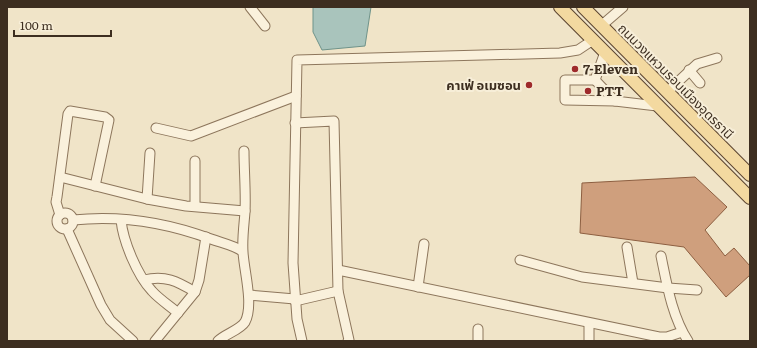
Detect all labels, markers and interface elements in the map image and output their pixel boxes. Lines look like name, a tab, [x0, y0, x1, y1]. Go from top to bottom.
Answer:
scale bar	[14, 12, 111, 38]
text: 100 m	[20, 16, 53, 34]
street label: ถนนวงแหวนรอบเมืองอุดรธานี	[614, 19, 738, 143]
place label: 7-Eleven	[583, 59, 638, 78]
marker: 7-Eleven	[570, 64, 580, 74]
place label: คาเฟ่ อเมซอน	[446, 75, 521, 94]
marker: คาเฟ่ อเมซอน	[524, 80, 534, 90]
place label: PTT	[596, 81, 624, 100]
marker: PTT	[583, 86, 593, 96]

